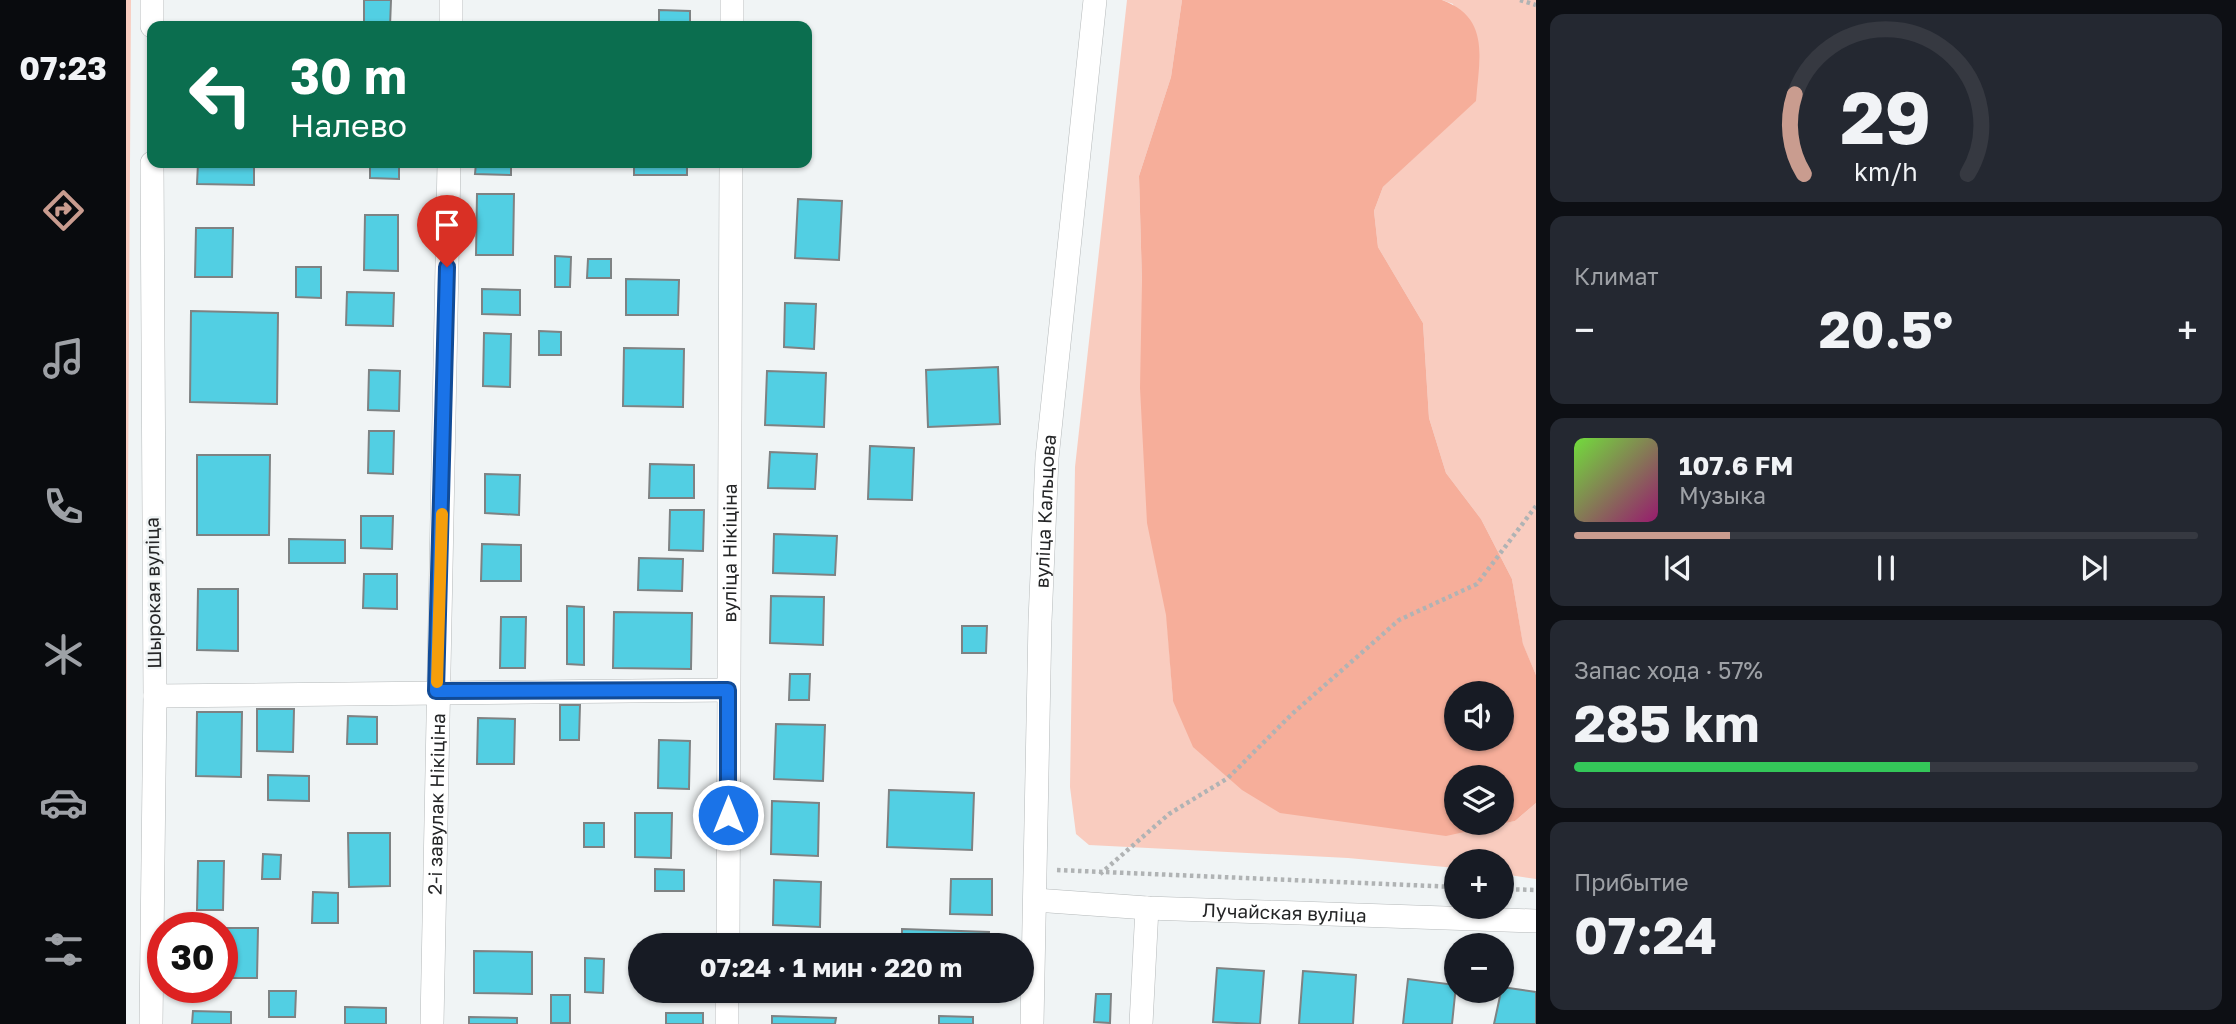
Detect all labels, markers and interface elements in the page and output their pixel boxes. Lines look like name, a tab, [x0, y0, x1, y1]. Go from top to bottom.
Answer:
text: 30 m	[290, 46, 407, 105]
text: 07:23	[19, 49, 107, 87]
icon: left	[175, 49, 266, 140]
text: 29	[1841, 73, 1931, 160]
text: Налево	[290, 106, 407, 144]
text: km/h	[1854, 156, 1918, 187]
icon: directions	[39, 186, 88, 235]
pin	[417, 195, 477, 267]
icon: arrive	[428, 206, 466, 244]
text: Климат	[1574, 262, 1659, 290]
text: 20.5°	[1819, 297, 1953, 359]
text: −	[1574, 307, 1595, 352]
text: +	[2177, 307, 2198, 352]
icon: music	[39, 334, 88, 383]
street label: вуліца Кальцова	[1029, 433, 1060, 589]
text: 107.6 FM	[1679, 450, 1793, 481]
text: Музыка	[1679, 481, 1766, 509]
icon: phone	[39, 482, 88, 531]
street label: вуліца Нікіціна	[717, 483, 741, 623]
street label: Шырокая вуліца	[140, 517, 165, 669]
icon: previous	[1659, 549, 1697, 587]
icon: pause	[1867, 549, 1905, 587]
icon: next	[2075, 549, 2113, 587]
icon: climate	[39, 630, 88, 679]
text: Запас хода · 57%	[1574, 656, 1763, 684]
map controls	[1444, 681, 1514, 1003]
button: sound	[1444, 681, 1514, 751]
text: 285 km	[1574, 691, 1759, 753]
street label: 2-і завулак Нікіціна	[423, 713, 449, 895]
button: layers	[1444, 765, 1514, 835]
icon: car	[39, 778, 88, 827]
position arrow	[691, 778, 765, 852]
button: +	[1444, 849, 1514, 919]
text: Прибытие	[1574, 868, 1689, 896]
street label: Лучайская вуліца	[1202, 898, 1367, 926]
text: 07:24	[1574, 903, 1717, 965]
speed limit sign: 30	[147, 912, 238, 1003]
icon: filters	[39, 925, 88, 974]
button: −	[1444, 933, 1514, 1003]
text: 07:24 · 1 мин · 220 m	[700, 952, 962, 983]

